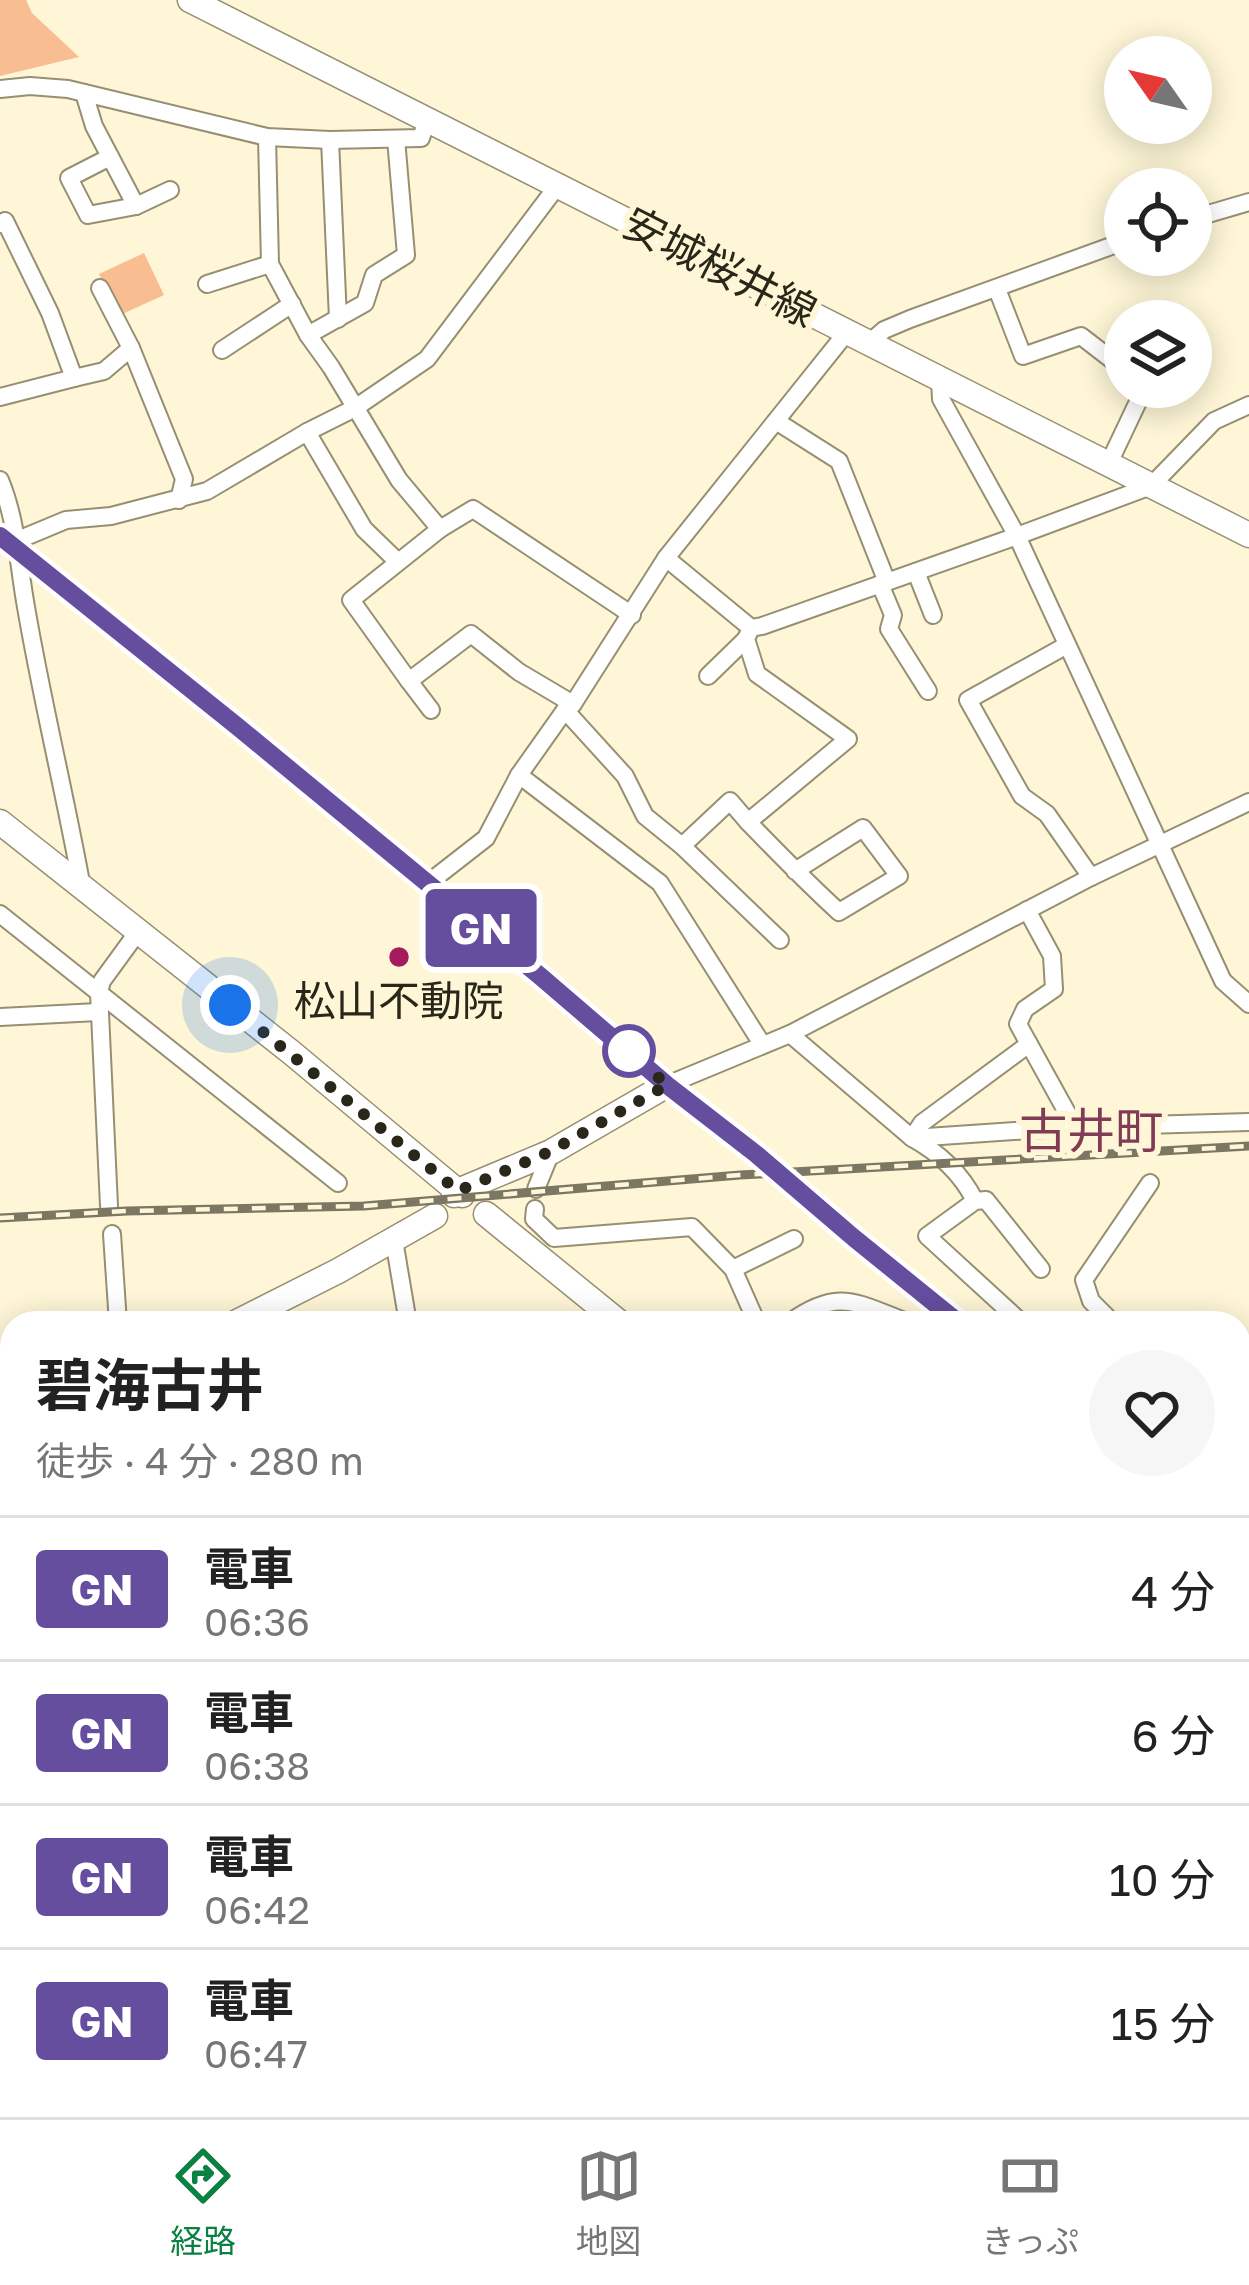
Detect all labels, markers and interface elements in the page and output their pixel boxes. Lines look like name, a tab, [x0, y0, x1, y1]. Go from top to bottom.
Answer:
north arrow	[1104, 36, 1212, 144]
map controls	[1104, 36, 1212, 408]
button: locate	[1104, 168, 1212, 276]
street label: 安城桜井線	[616, 196, 825, 336]
button: layers	[1104, 300, 1212, 408]
line badge: GN	[427, 889, 535, 967]
text: GN	[450, 903, 512, 953]
marker: 松山不動院	[386, 944, 412, 970]
your location	[200, 975, 260, 1035]
place label: 松山不動院	[294, 975, 504, 1025]
unlabelled marker	[604, 1026, 654, 1076]
district label: 古井町	[1019, 1101, 1163, 1159]
text: 碧海古井	[36, 1350, 264, 1419]
button: heart	[1089, 1350, 1215, 1476]
text: 徒歩 · 4 分 · 280 m	[36, 1437, 364, 1484]
text: 電車	[204, 1541, 294, 1595]
text: GN	[71, 1564, 133, 1614]
text: 4 分	[1131, 1564, 1215, 1618]
text: 06:36	[204, 1598, 310, 1645]
text: 電車	[204, 1685, 294, 1739]
text: GN	[71, 1708, 133, 1758]
text: 6 分	[1132, 1708, 1215, 1762]
text: 06:38	[204, 1742, 310, 1789]
text: 電車	[204, 1829, 294, 1883]
text: GN	[71, 1852, 133, 1902]
text: 10 分	[1109, 1852, 1215, 1906]
text: 06:42	[204, 1886, 310, 1933]
text: 電車	[204, 1973, 294, 2027]
text: GN	[71, 1996, 133, 2046]
text: 15 分	[1111, 1996, 1215, 2050]
text: 06:47	[204, 2030, 308, 2077]
tab: 経路	[170, 2143, 236, 2263]
tab: 地図	[576, 2143, 642, 2263]
tab: きっぷ	[981, 2143, 1079, 2263]

